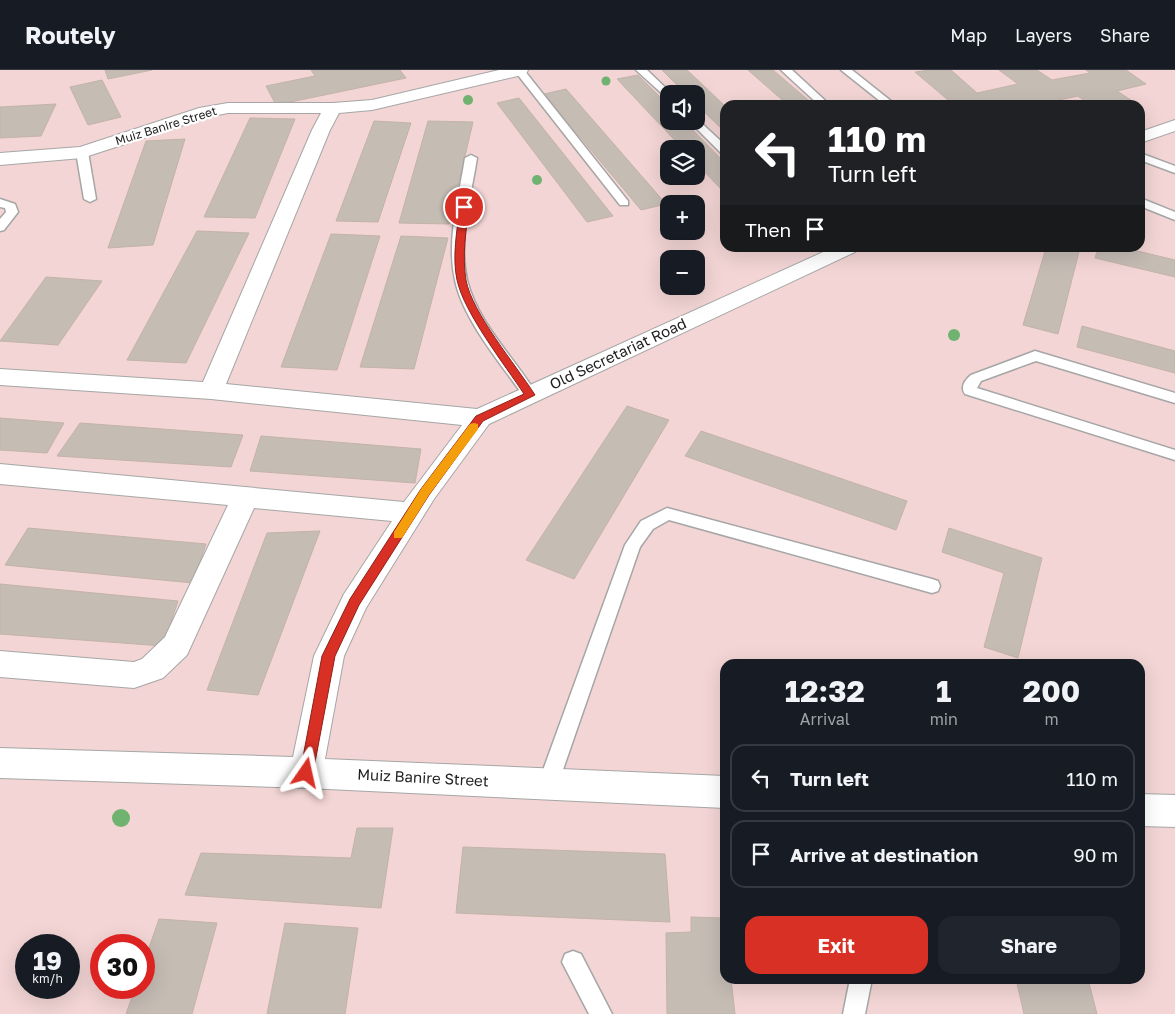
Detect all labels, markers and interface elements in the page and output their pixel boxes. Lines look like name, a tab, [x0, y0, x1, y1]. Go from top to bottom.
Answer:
text: Routely	[25, 20, 116, 49]
text: Map	[950, 24, 987, 46]
text: Layers	[1015, 24, 1072, 46]
text: Share	[1100, 24, 1150, 46]
map controls	[660, 85, 705, 295]
button: sound	[660, 85, 705, 130]
street label: Muiz Banire Street	[113, 103, 219, 148]
text: 110 m	[828, 118, 926, 160]
icon: left	[745, 120, 810, 185]
button: layers	[660, 140, 705, 185]
text: Turn left	[828, 160, 917, 187]
pin	[443, 186, 485, 228]
icon: arrive	[450, 193, 478, 221]
button: +	[660, 195, 705, 240]
icon: arrive	[801, 215, 829, 243]
text: Then	[745, 218, 791, 241]
button: −	[660, 250, 705, 295]
street label: Old Secretariat Road	[546, 313, 689, 393]
text: 12:32	[785, 673, 865, 709]
text: 1	[936, 673, 952, 709]
text: 200	[1023, 673, 1080, 709]
text: Arrival	[800, 709, 850, 729]
text: min	[930, 709, 958, 729]
text: m	[1044, 709, 1059, 729]
position arrow	[279, 746, 331, 798]
icon: left	[747, 764, 775, 792]
street label: Muiz Banire Street	[357, 765, 489, 789]
text: Turn left	[790, 767, 869, 790]
text: 110 m	[1066, 767, 1118, 790]
icon: arrive	[747, 840, 775, 868]
text: Arrive at destination	[790, 843, 978, 866]
text: 90 m	[1073, 843, 1118, 866]
button: Exit	[745, 916, 928, 974]
button: Share	[938, 916, 1120, 974]
speed limit sign: 30	[90, 934, 155, 999]
text: 19	[33, 945, 62, 976]
text: km/h	[32, 971, 63, 986]

